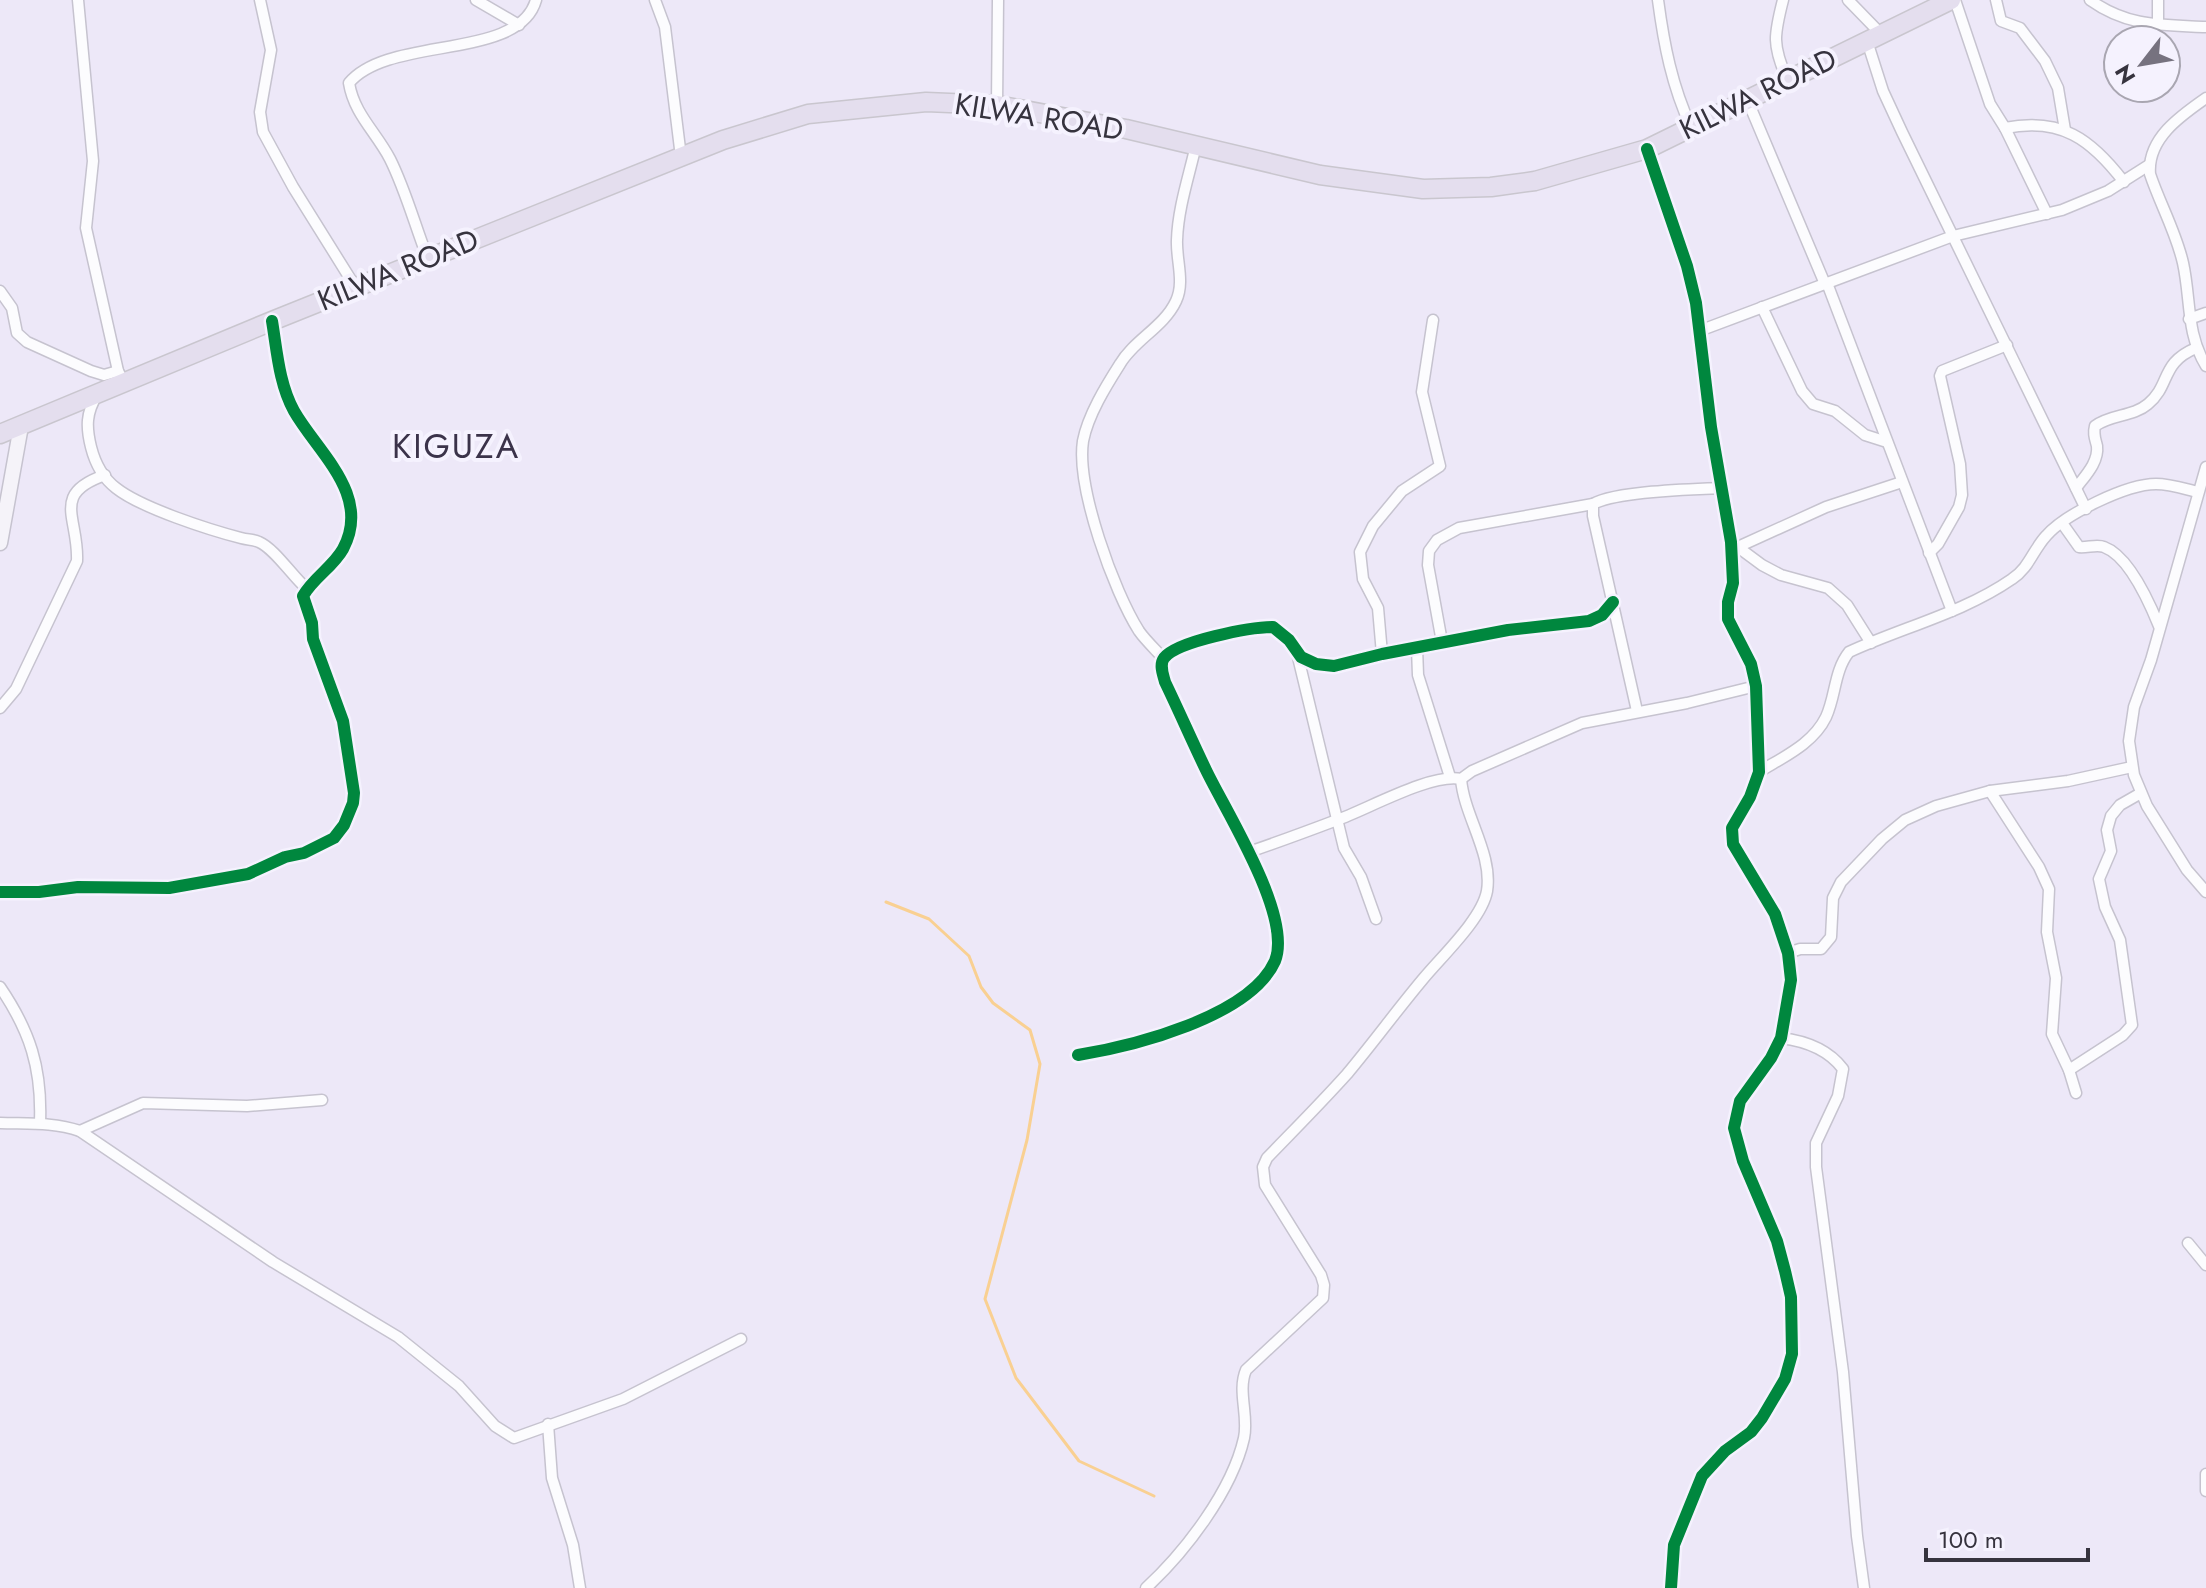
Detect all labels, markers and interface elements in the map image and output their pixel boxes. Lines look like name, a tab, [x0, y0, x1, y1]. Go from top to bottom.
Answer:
north arrow	[2102, 24, 2182, 104]
street label: KILWA ROAD	[1672, 37, 1844, 150]
text: N	[2107, 59, 2143, 90]
street label: KILWA ROAD	[952, 82, 1126, 151]
street label: KILWA ROAD	[311, 218, 485, 321]
district label: KIGUZA	[392, 422, 520, 471]
scale bar	[1926, 1512, 2088, 1562]
text: 100 m	[1938, 1522, 2004, 1557]

